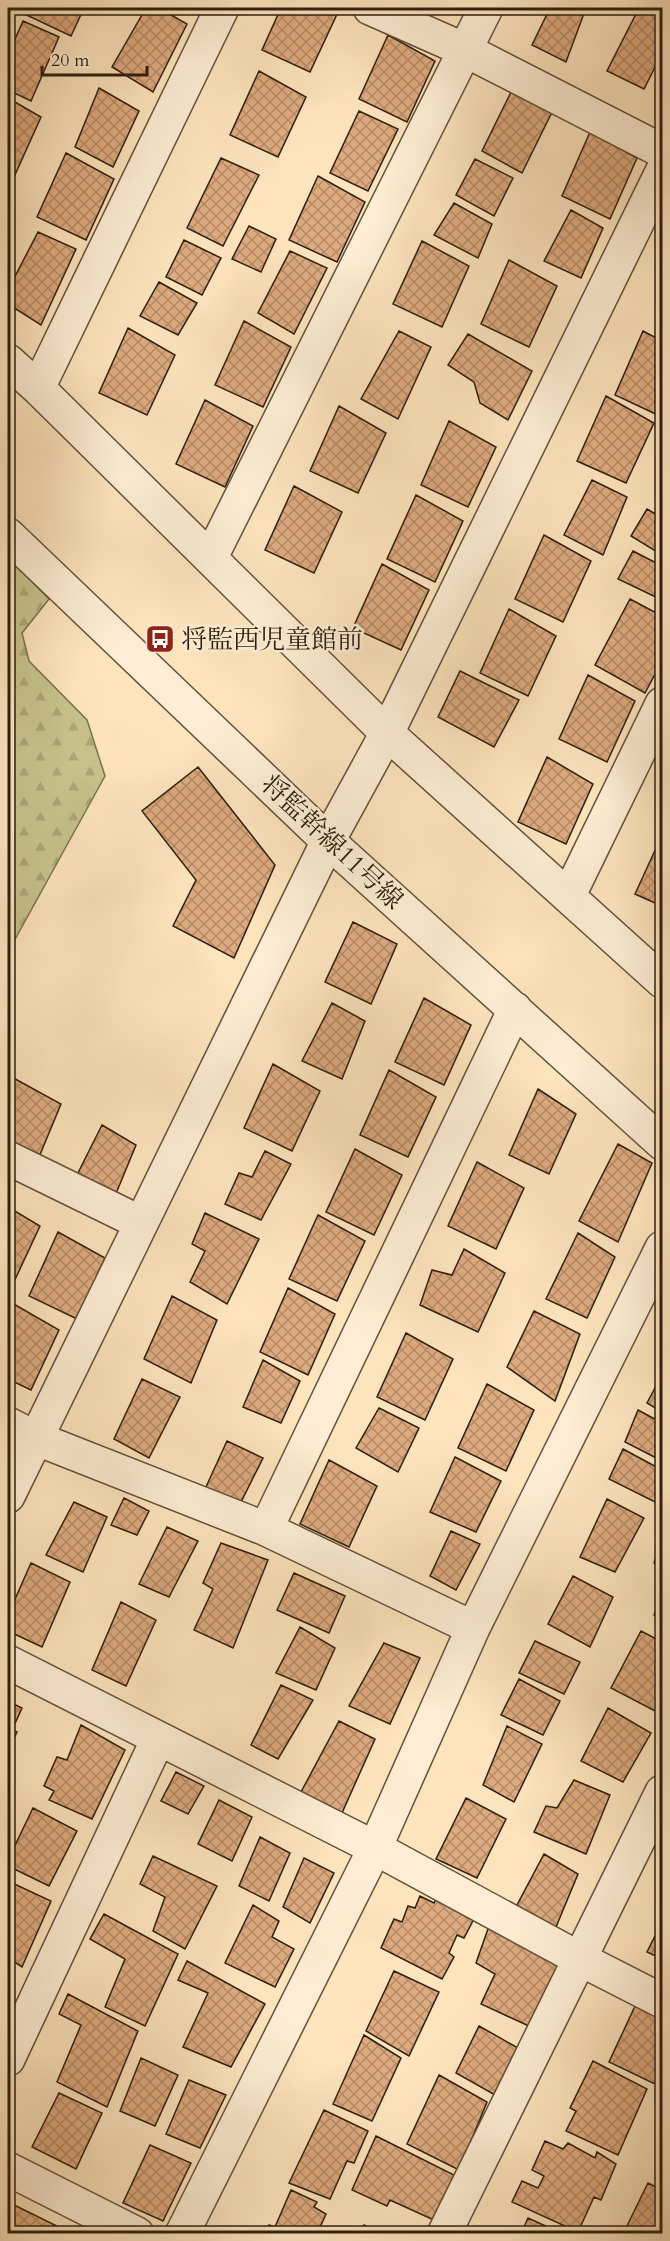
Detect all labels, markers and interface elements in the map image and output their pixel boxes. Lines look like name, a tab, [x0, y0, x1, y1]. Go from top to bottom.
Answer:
scale bar	[42, 39, 147, 77]
text: 20 m	[51, 48, 90, 73]
place label: 将監西児童館前	[181, 622, 363, 657]
bus stop icon: 将監西児童館前	[144, 623, 176, 655]
street label: 将監幹線11号線	[253, 767, 411, 917]

